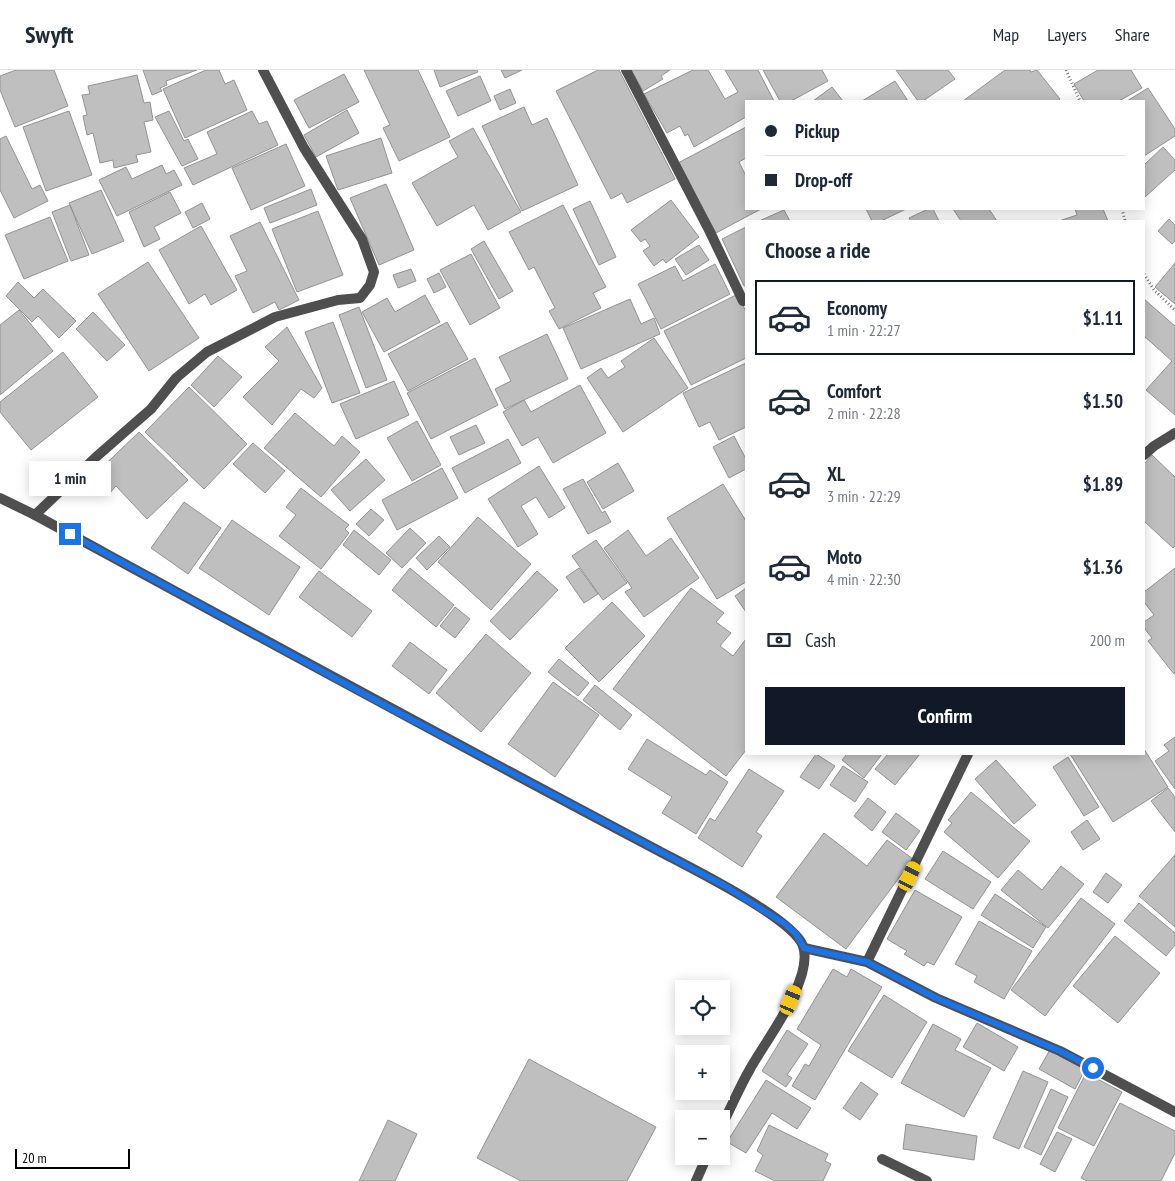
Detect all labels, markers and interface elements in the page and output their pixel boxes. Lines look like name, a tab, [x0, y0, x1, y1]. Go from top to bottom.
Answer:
text: Swyft	[25, 19, 74, 50]
text: Map	[993, 23, 1019, 46]
text: Layers	[1047, 23, 1087, 46]
text: Share	[1115, 23, 1150, 46]
text: Pickup	[795, 119, 840, 143]
text: Drop-off	[795, 168, 852, 192]
text: Choose a ride	[765, 236, 870, 264]
icon: car	[767, 295, 812, 340]
text: Economy	[827, 296, 887, 320]
text: $1.11	[1083, 306, 1123, 330]
text: 1 min · 22:27	[827, 320, 901, 340]
icon: car	[767, 378, 812, 423]
text: Comfort	[827, 379, 881, 403]
text: $1.50	[1083, 389, 1123, 413]
text: 2 min · 22:28	[827, 403, 901, 423]
icon: car	[767, 461, 812, 506]
callout: 1 min	[29, 462, 111, 496]
text: XL	[827, 462, 845, 486]
text: 1 min	[54, 468, 86, 488]
text: $1.89	[1083, 472, 1123, 496]
text: 3 min · 22:29	[827, 486, 901, 506]
route end	[59, 523, 81, 545]
icon: car	[767, 544, 812, 589]
text: Moto	[827, 545, 862, 569]
text: $1.36	[1083, 555, 1123, 579]
text: 4 min · 22:30	[827, 569, 901, 589]
icon: cash	[765, 626, 793, 654]
text: Cash	[805, 628, 836, 652]
text: 200 m	[1090, 630, 1125, 650]
button: Confirm	[765, 687, 1125, 745]
car	[896, 859, 923, 893]
map controls	[675, 980, 730, 1165]
button: locate	[675, 980, 730, 1035]
car	[778, 983, 803, 1017]
button: +	[675, 1045, 730, 1100]
route start	[1082, 1057, 1104, 1079]
button: −	[675, 1110, 730, 1165]
scale bar	[15, 1146, 130, 1169]
text: 20 m	[22, 1149, 47, 1167]

